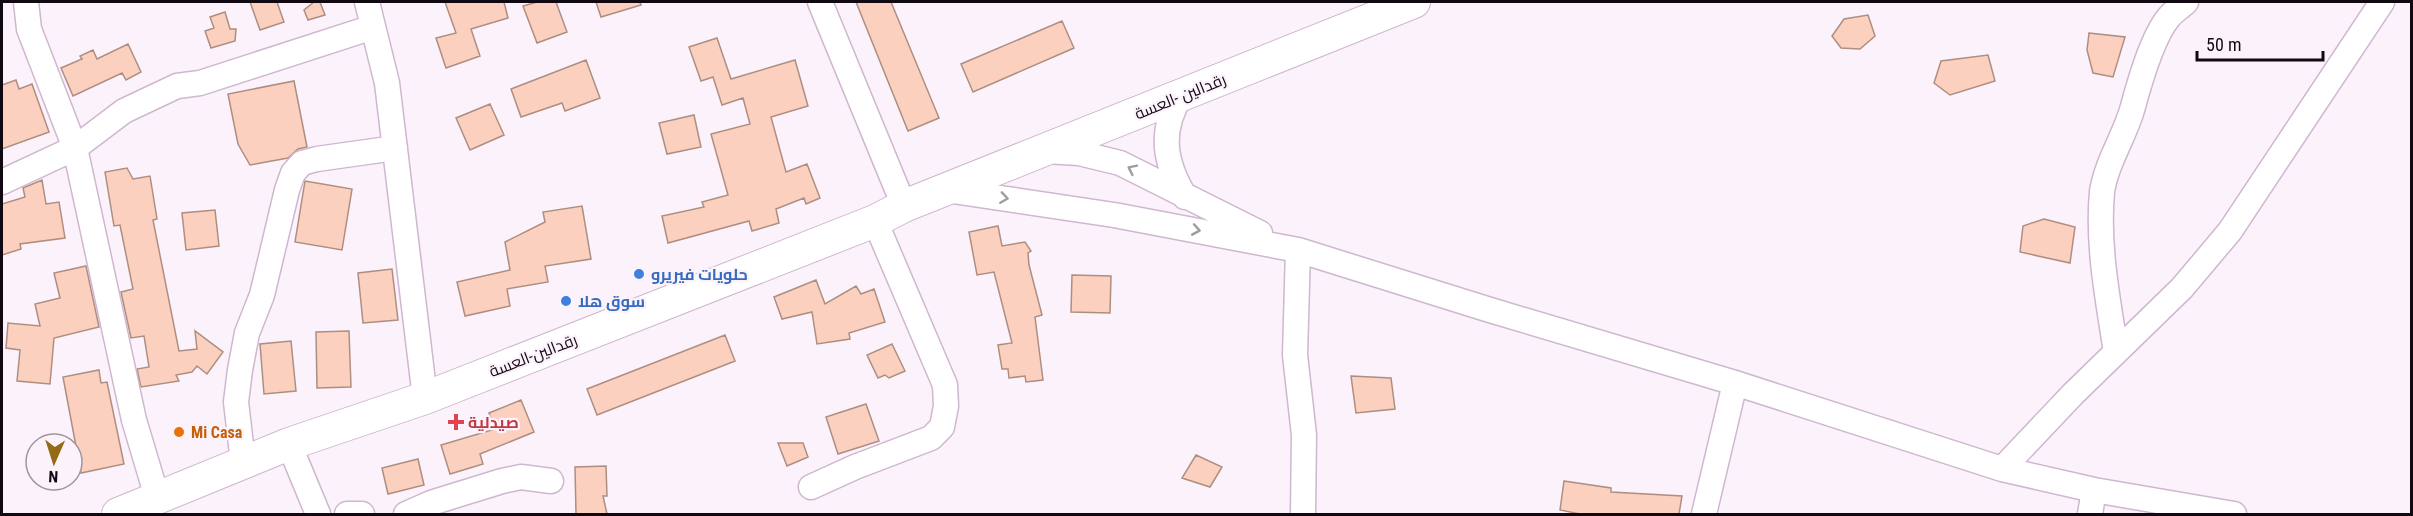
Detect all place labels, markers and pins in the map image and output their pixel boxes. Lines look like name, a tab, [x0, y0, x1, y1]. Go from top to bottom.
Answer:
place label: حلويات فيريرو	[651, 265, 748, 284]
marker: حلويات فيريرو	[632, 267, 646, 281]
place label: سوق هلا	[578, 292, 645, 311]
marker: سوق هلا	[559, 294, 573, 308]
place label: صيدلية	[468, 413, 519, 432]
marker: صيدلية	[449, 415, 463, 429]
place label: Mi Casa	[191, 423, 243, 442]
marker: Mi Casa	[172, 425, 186, 439]

